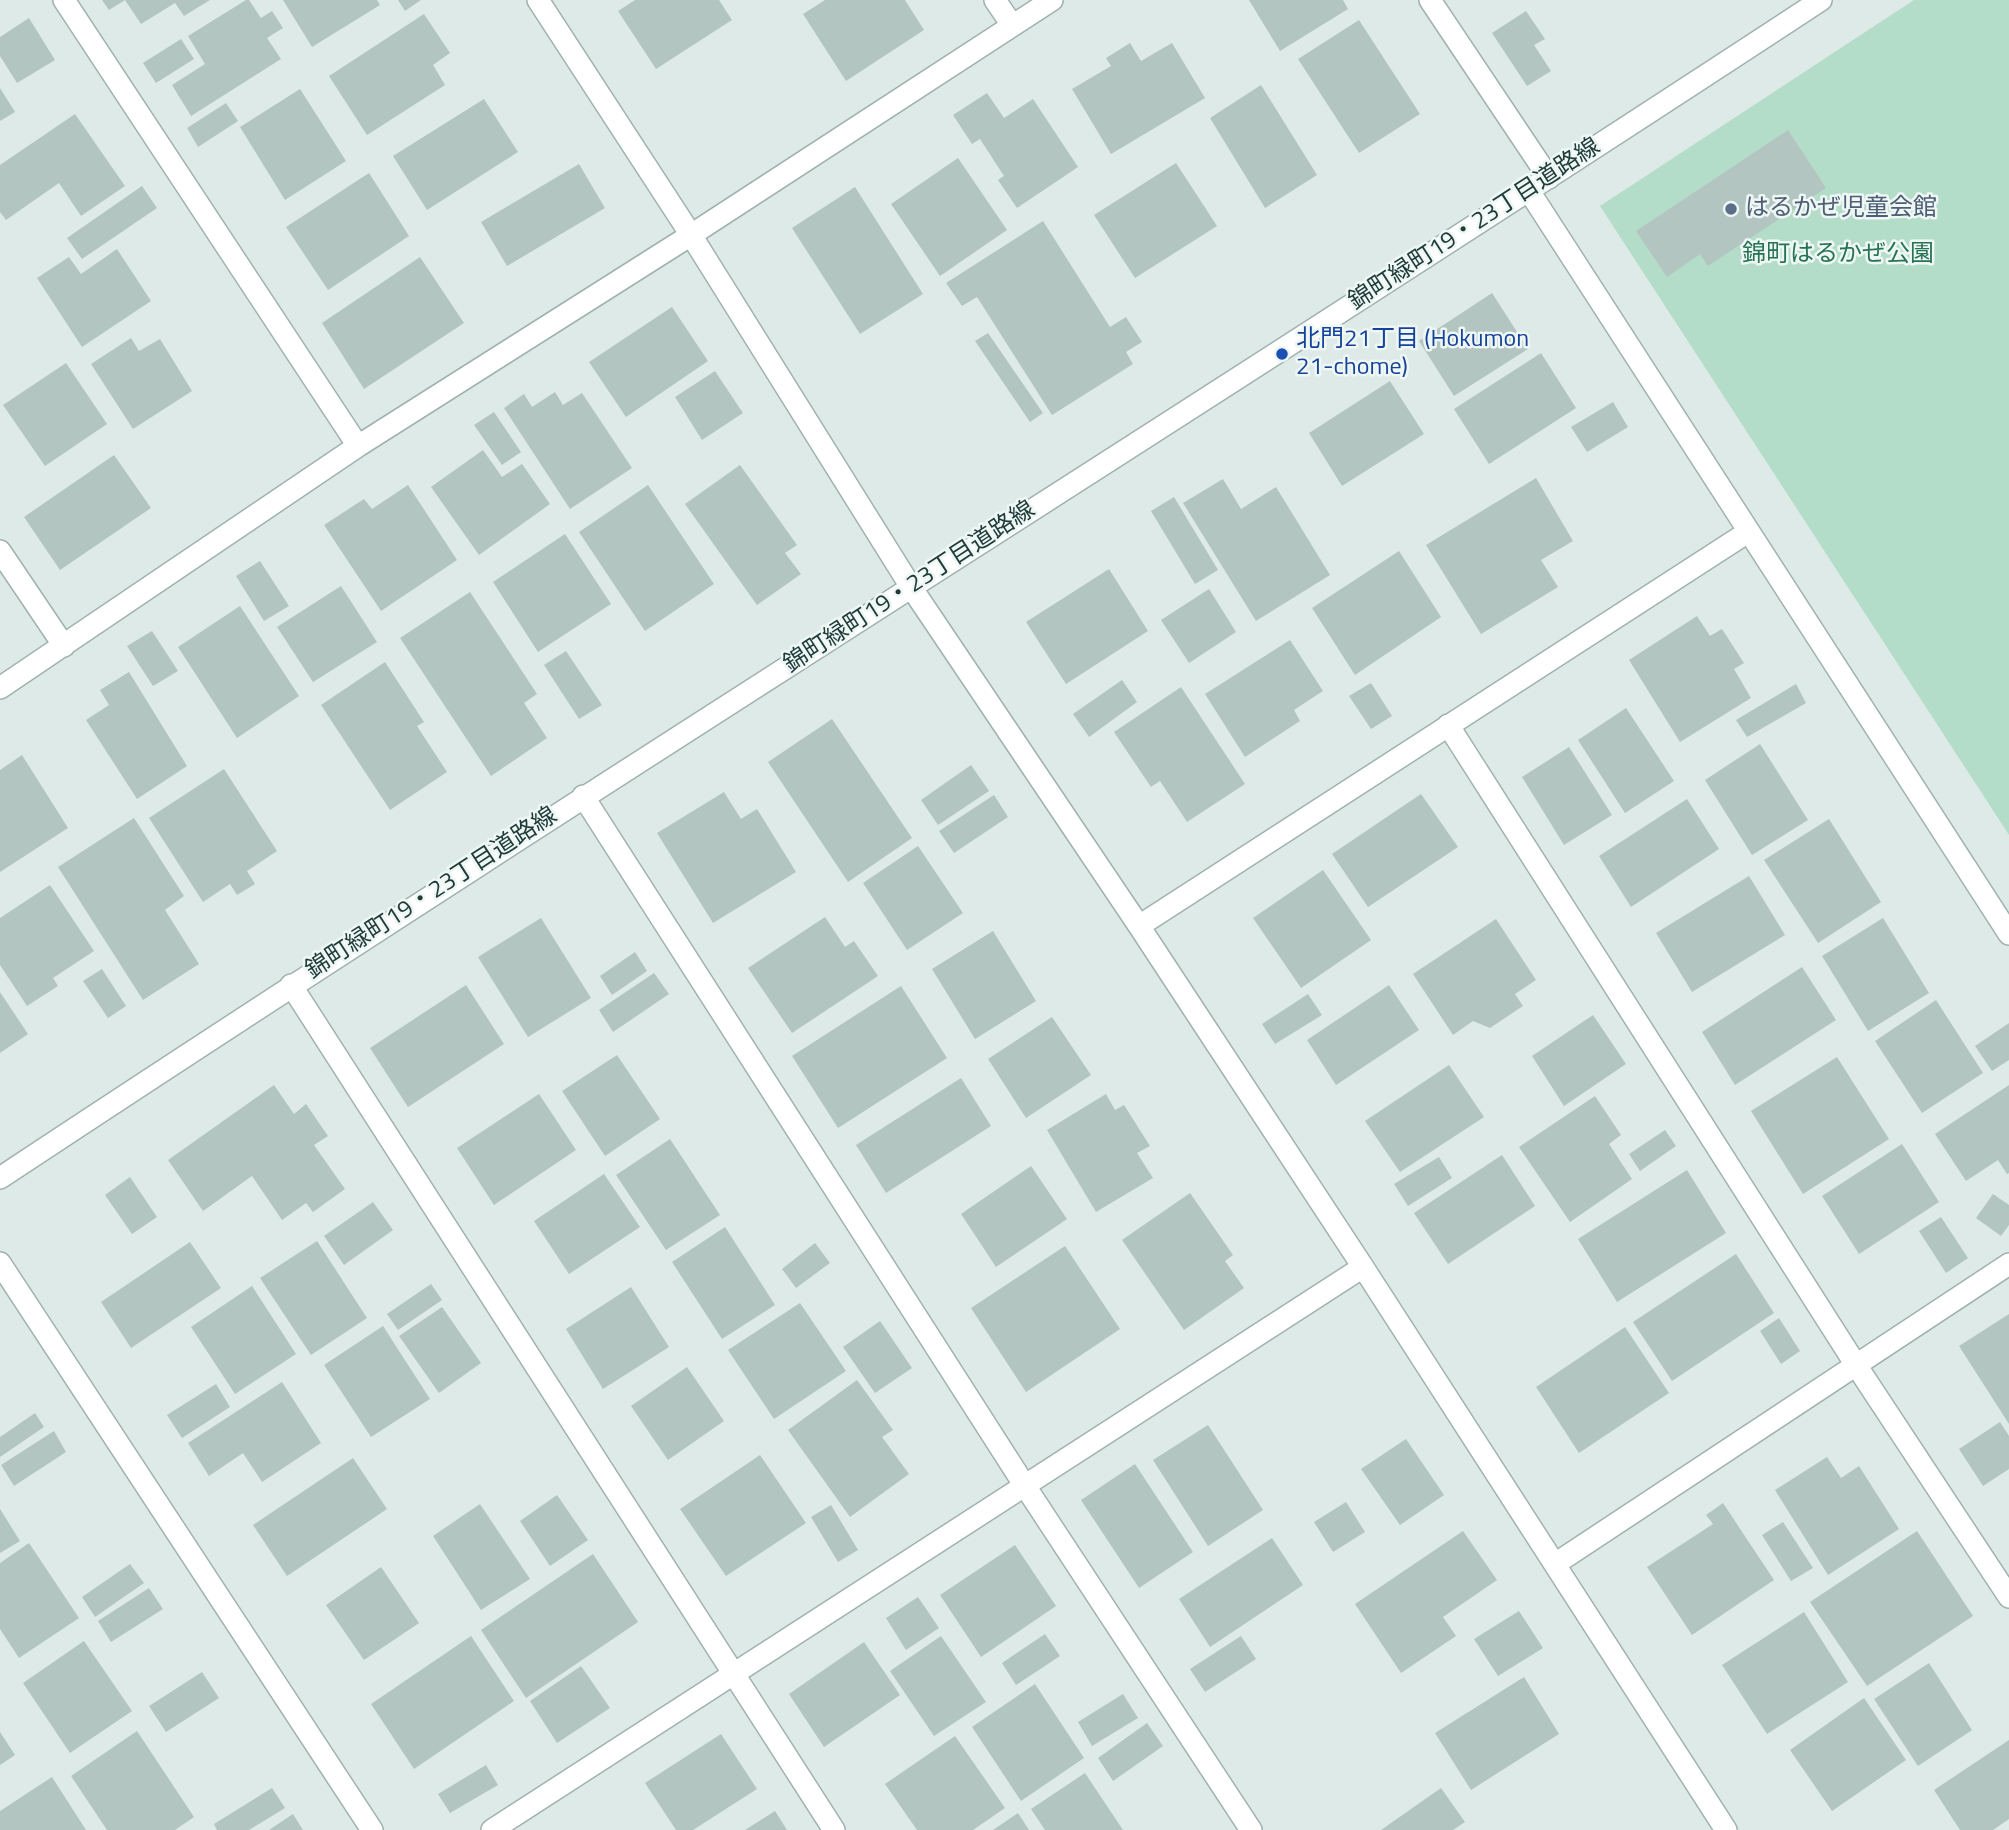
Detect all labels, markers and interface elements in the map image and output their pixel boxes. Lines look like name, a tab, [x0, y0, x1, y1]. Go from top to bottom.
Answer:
street label: 錦町緑町19・23丁目道路線	[1344, 133, 1606, 317]
place label: はるかぜ児童会館	[1745, 195, 1937, 223]
marker: はるかぜ児童会館	[1723, 201, 1739, 217]
park label: 錦町はるかぜ公園	[1742, 241, 1934, 269]
place label: 北門21丁目 (Hokumon 21-chome)	[1296, 326, 1529, 382]
marker: 北門21丁目 (Hokumon 21-chome)	[1274, 346, 1290, 362]
street label: 錦町緑町19・23丁目道路線	[779, 496, 1041, 680]
street label: 錦町緑町19・23丁目道路線	[301, 802, 563, 986]

